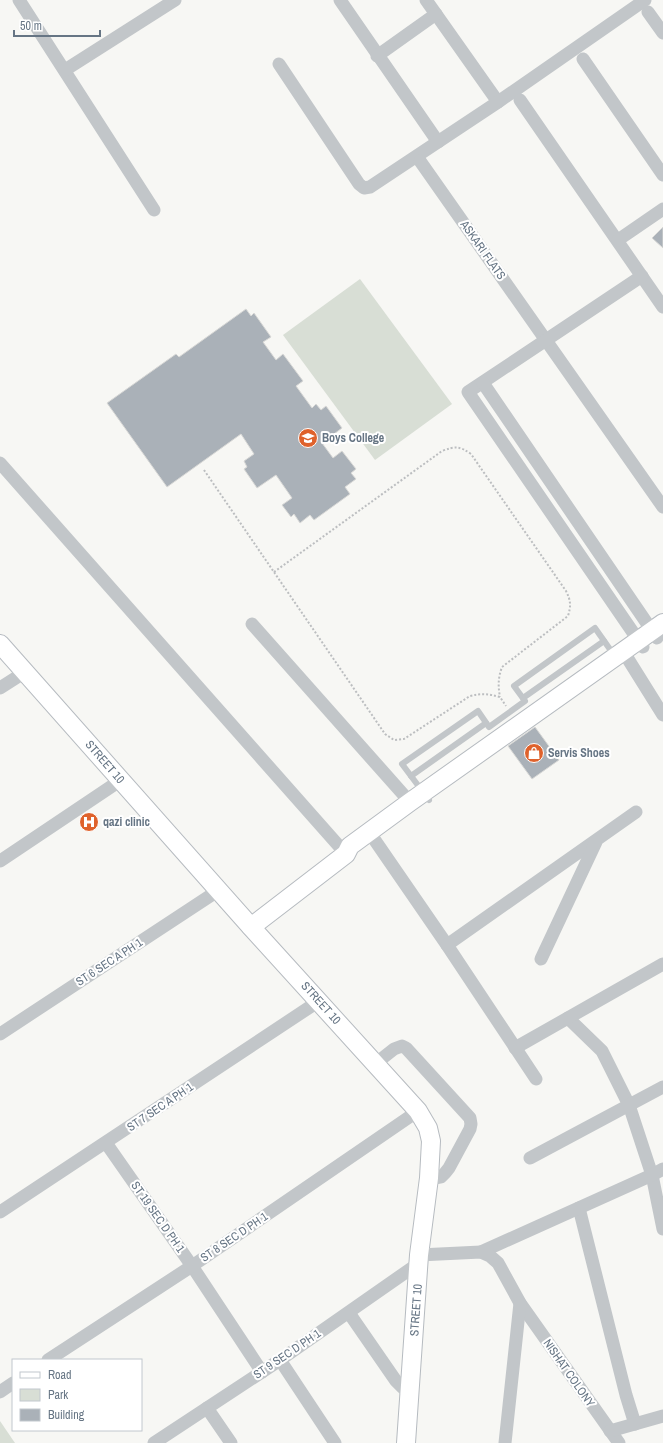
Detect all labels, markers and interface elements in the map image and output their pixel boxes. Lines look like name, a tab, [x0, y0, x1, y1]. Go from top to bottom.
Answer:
scale bar	[14, 12, 100, 38]
text: 50 m	[20, 18, 42, 34]
street label: ASKARI FLATS	[456, 216, 510, 283]
school or university icon: Boys College	[297, 427, 319, 449]
place label: Boys College	[322, 430, 385, 446]
street label: STREET 10	[82, 737, 128, 787]
shop icon: Servis Shoes	[523, 742, 545, 764]
place label: Servis Shoes	[548, 745, 610, 761]
hospital icon: qazi clinic	[78, 811, 100, 833]
place label: qazi clinic	[103, 814, 151, 830]
street label: ST 6 SEC A PH 1	[73, 934, 146, 990]
street label: STREET 10	[298, 978, 344, 1028]
street label: ST 7 SEC A PH 1	[124, 1079, 197, 1135]
street label: ST 19 SEC D PH 1	[127, 1178, 189, 1256]
street label: ST 8 SEC D PH 1	[197, 1208, 271, 1265]
street label: STREET 10	[406, 1283, 426, 1337]
street label: ST 9 SEC D PH 1	[250, 1325, 324, 1382]
street label: NISHAT COLONY	[540, 1336, 599, 1410]
legend	[12, 1359, 142, 1431]
text: Road	[48, 1367, 72, 1383]
text: Park	[48, 1387, 68, 1403]
text: Building	[48, 1407, 85, 1423]

